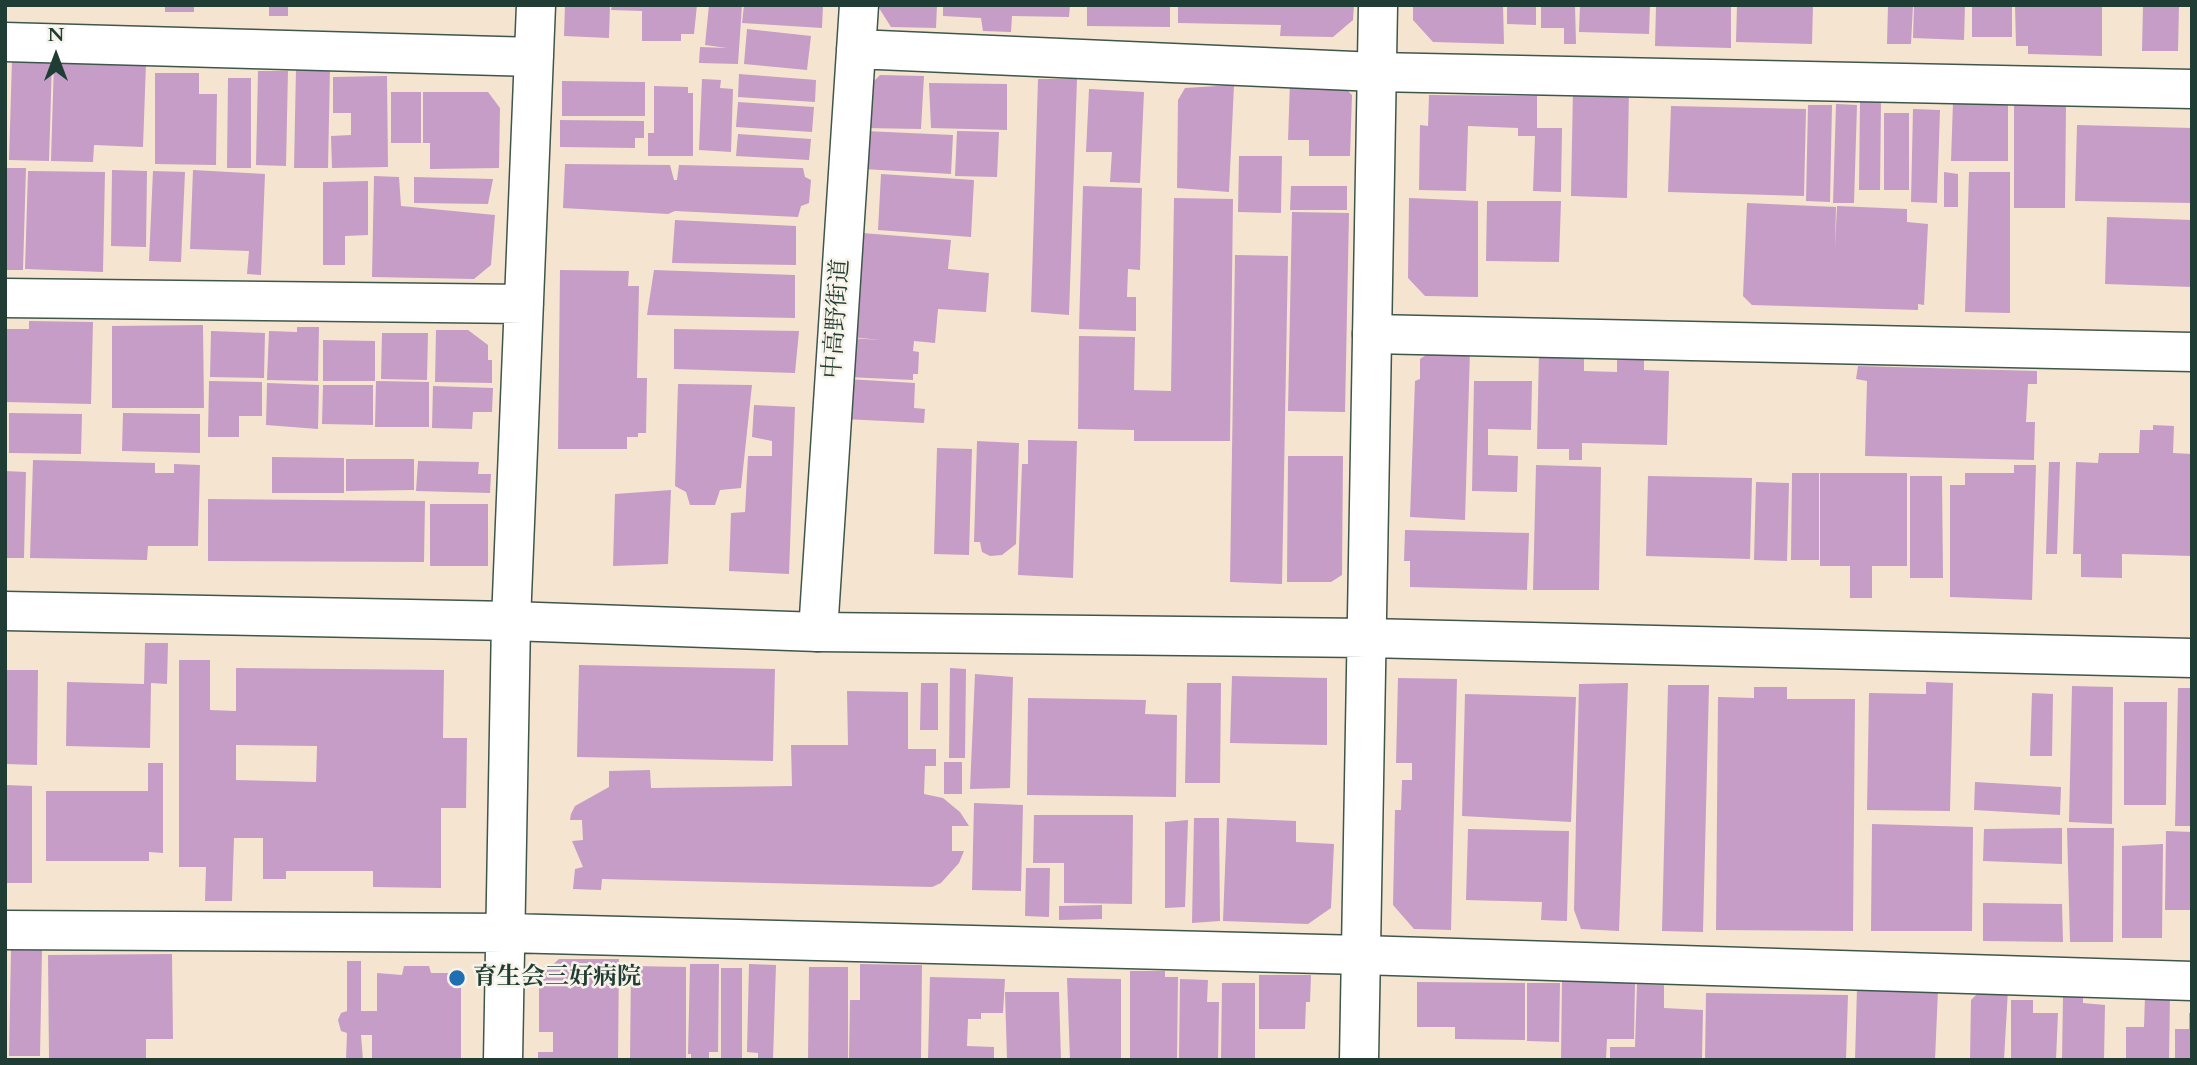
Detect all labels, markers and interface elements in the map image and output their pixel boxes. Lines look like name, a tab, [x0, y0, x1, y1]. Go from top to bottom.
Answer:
north arrow	[21, 21, 91, 91]
text: N	[48, 22, 64, 48]
street label: 中高野街道	[819, 258, 857, 380]
place label: 育生会三好病院	[473, 964, 641, 992]
marker: 育生会三好病院	[447, 968, 467, 988]

